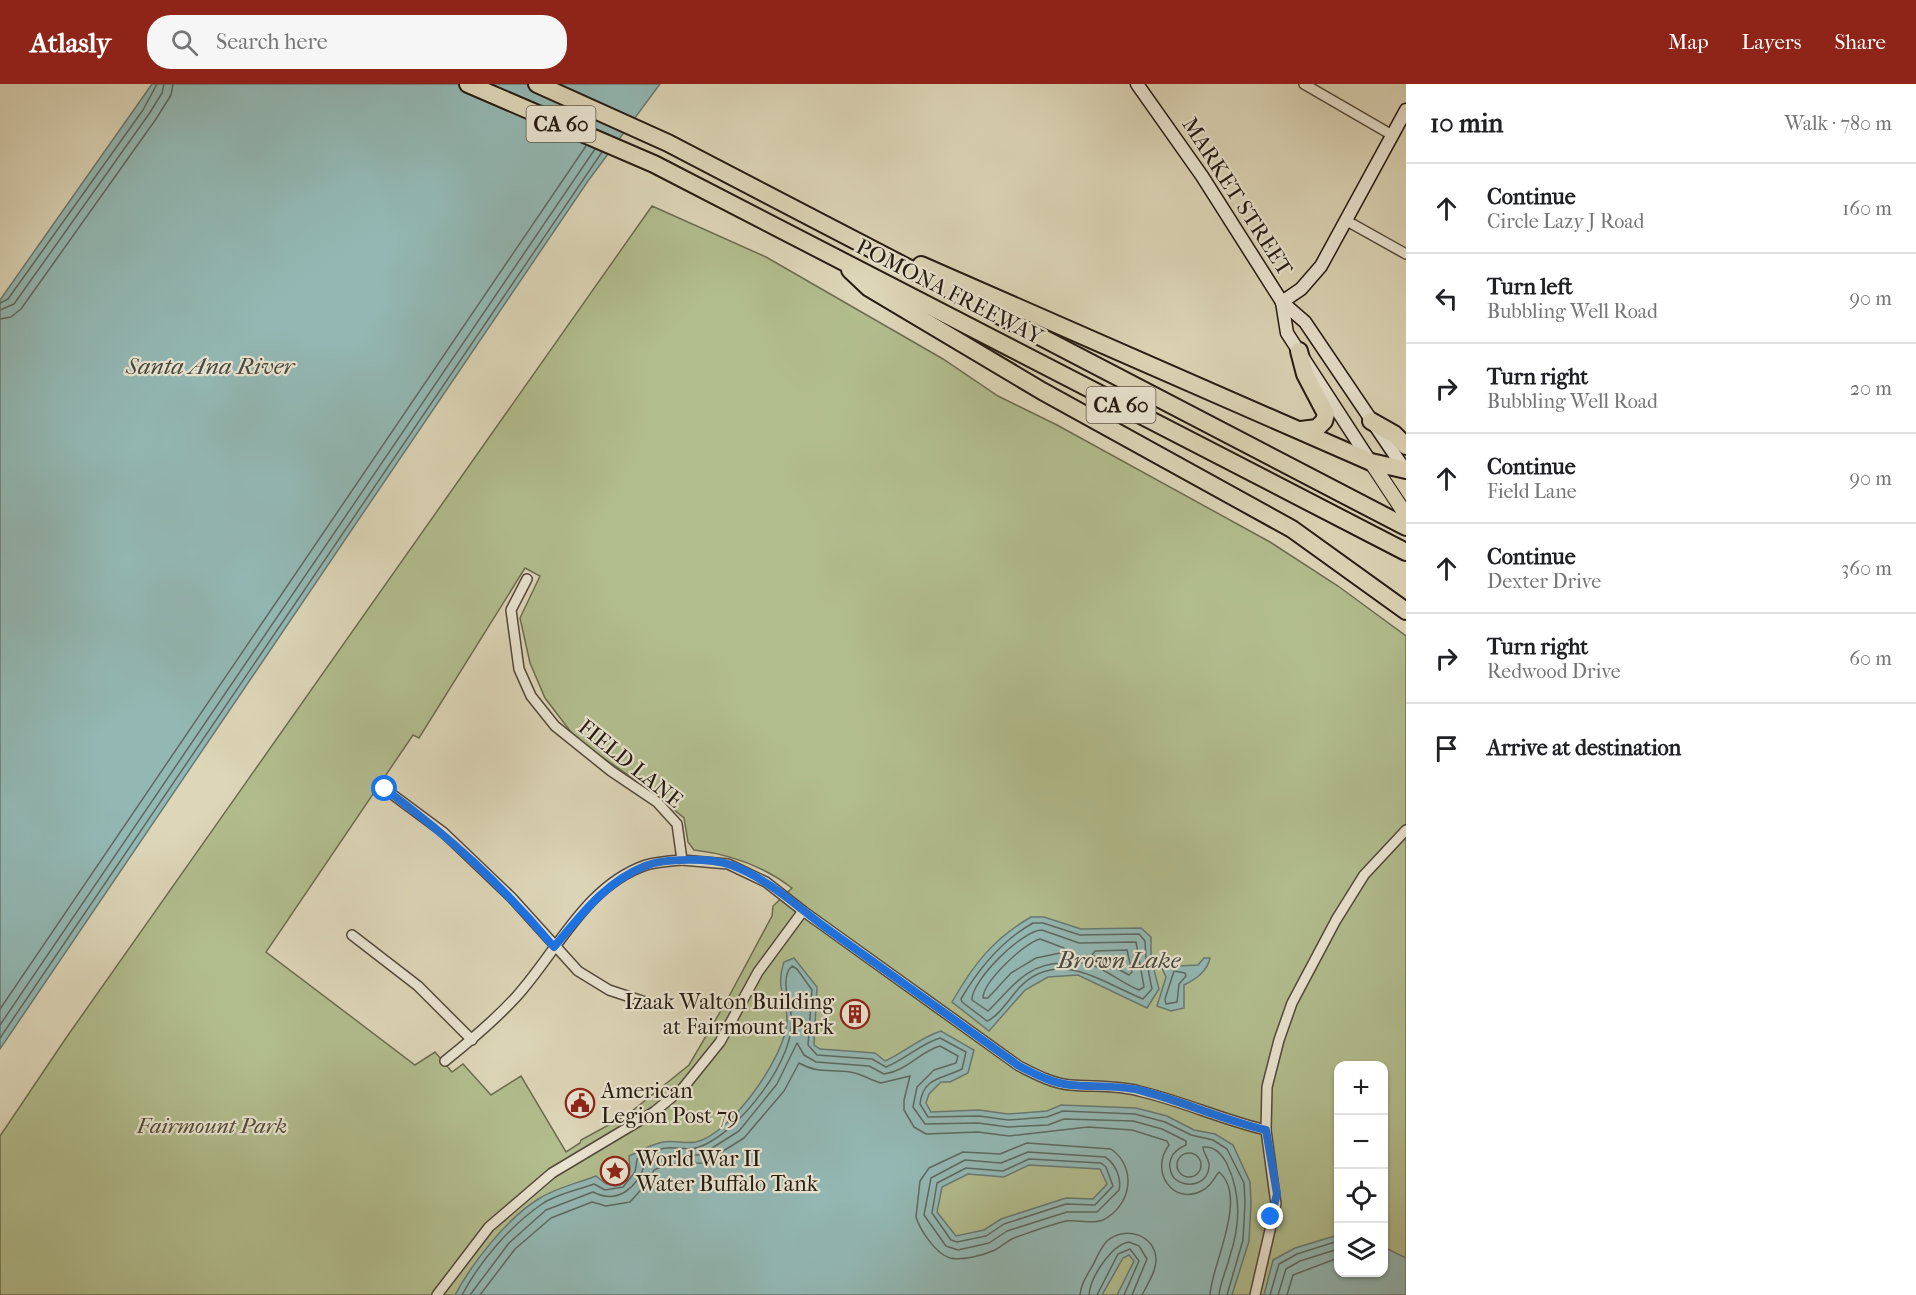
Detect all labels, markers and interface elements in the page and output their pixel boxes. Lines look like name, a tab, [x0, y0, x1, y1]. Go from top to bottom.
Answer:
search box	[147, 15, 567, 69]
text: Atlasly	[30, 26, 111, 59]
icon: search	[168, 26, 201, 59]
text: Search here	[216, 29, 328, 55]
text: Map	[1668, 30, 1709, 54]
text: Layers	[1742, 30, 1801, 54]
text: Share	[1834, 30, 1886, 54]
road number: CA 60	[526, 106, 596, 142]
text: 10 min	[1430, 108, 1503, 139]
text: Walk · 780 m	[1784, 112, 1892, 135]
street label: MARKET STREET	[1176, 113, 1299, 281]
text: Continue	[1487, 184, 1576, 210]
icon: ahead	[1430, 192, 1463, 225]
text: 160 m	[1842, 197, 1892, 220]
text: Circle Lazy J Road	[1487, 210, 1644, 233]
street label: POMONA FREEWAY	[852, 234, 1048, 351]
text: Turn left	[1487, 274, 1573, 300]
icon: left	[1430, 282, 1463, 315]
text: 90 m	[1850, 287, 1892, 310]
text: Bubbling Well Road	[1487, 300, 1658, 323]
water label: Santa Ana River	[125, 352, 296, 380]
text: Turn right	[1487, 364, 1588, 390]
icon: right	[1430, 372, 1463, 405]
text: 20 m	[1850, 377, 1892, 400]
road number: CA 60	[1086, 387, 1156, 423]
text: Bubbling Well Road	[1487, 390, 1658, 413]
text: Continue	[1487, 454, 1576, 480]
icon: ahead	[1430, 462, 1463, 495]
text: 90 m	[1850, 467, 1892, 490]
text: Field Lane	[1487, 480, 1577, 503]
text: Continue	[1487, 544, 1576, 570]
icon: ahead	[1430, 552, 1463, 585]
text: 360 m	[1841, 557, 1892, 580]
text: Dexter Drive	[1487, 570, 1601, 593]
text: Turn right	[1487, 634, 1588, 660]
icon: right	[1430, 642, 1463, 675]
text: 60 m	[1849, 647, 1892, 670]
text: Redwood Drive	[1487, 660, 1621, 683]
street label: FIELD LANE	[573, 714, 688, 814]
icon: arrive	[1430, 732, 1463, 765]
text: Arrive at destination	[1487, 735, 1681, 761]
route start	[371, 775, 397, 801]
water label: Brown Lake	[1056, 946, 1182, 974]
place label: Izaak Walton Building at Fairmount Park	[625, 989, 835, 1040]
building icon: Izaak Walton Building at Fairmount Park	[839, 998, 871, 1030]
map controls	[1334, 1061, 1388, 1277]
button: +	[1334, 1061, 1388, 1115]
place label: American Legion Post 79	[600, 1078, 739, 1129]
public building icon: American Legion Post 79	[564, 1087, 596, 1119]
park label: Fairmount Park	[136, 1113, 287, 1139]
button: −	[1334, 1115, 1388, 1169]
place label: World War II Water Buffalo Tank	[635, 1146, 819, 1197]
place icon: World War II Water Buffalo Tank	[599, 1155, 631, 1187]
button: locate	[1334, 1169, 1388, 1223]
route end	[1257, 1203, 1283, 1229]
button: layers	[1334, 1223, 1388, 1277]

